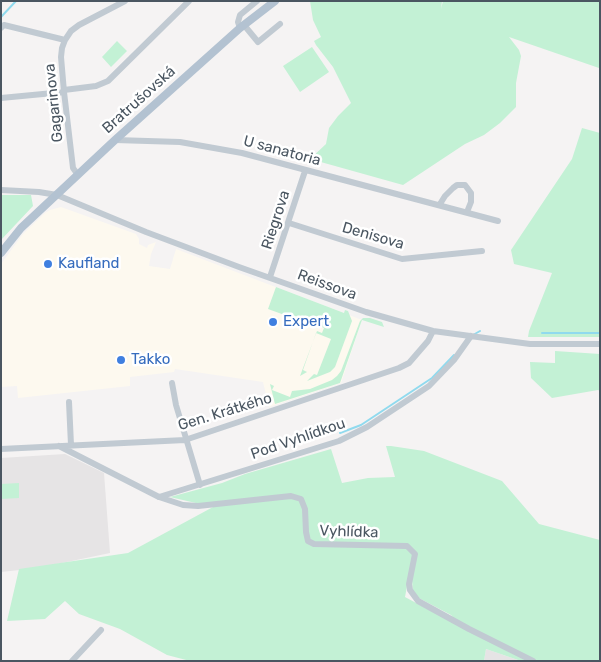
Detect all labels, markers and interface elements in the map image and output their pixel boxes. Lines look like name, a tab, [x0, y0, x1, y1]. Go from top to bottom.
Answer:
street label: Gagarinova	[41, 63, 67, 143]
street label: Bratrušovská	[99, 63, 179, 137]
street label: U sanatoria	[241, 132, 323, 170]
street label: Riegrova	[258, 188, 294, 252]
street label: Denisova	[340, 219, 406, 253]
place label: Kaufland	[58, 255, 120, 273]
marker: Kaufland	[42, 258, 54, 270]
street label: Reissova	[295, 266, 359, 304]
place label: Expert	[283, 313, 329, 331]
marker: Expert	[267, 316, 279, 328]
place label: Takko	[131, 351, 170, 369]
marker: Takko	[115, 354, 127, 366]
street label: Gen. Krátkého	[176, 389, 274, 435]
street label: Pod Vyhlídkou	[248, 414, 348, 464]
street label: Vyhlídka	[319, 522, 379, 542]

